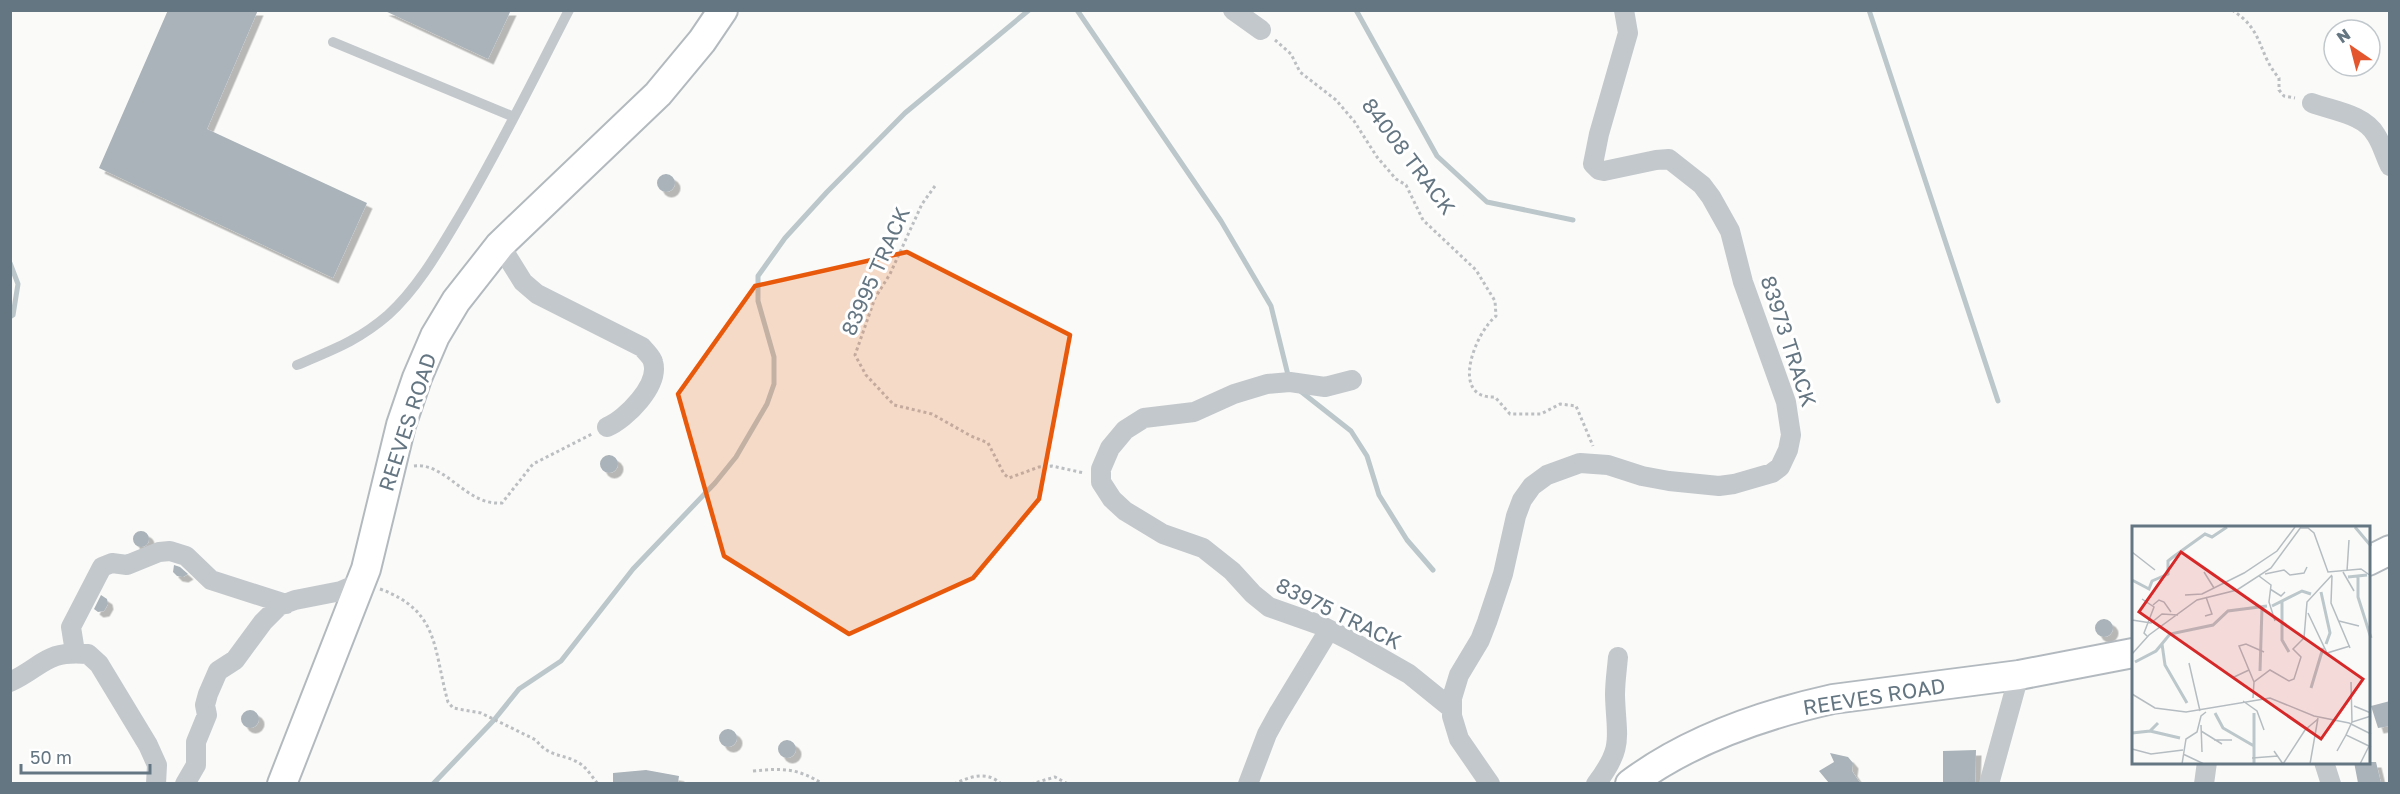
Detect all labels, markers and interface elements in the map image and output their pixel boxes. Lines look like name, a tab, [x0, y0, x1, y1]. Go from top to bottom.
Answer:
north arrow	[2322, 18, 2382, 78]
text: N	[2333, 24, 2354, 47]
street label: 84008 TRACK	[1357, 92, 1461, 220]
street label: 83995 TRACK	[835, 203, 915, 339]
street label: 83973 TRACK	[1756, 272, 1822, 410]
street label: REEVES ROAD	[372, 350, 442, 494]
inset map	[2132, 526, 2370, 764]
street label: 83975 TRACK	[1272, 571, 1406, 655]
street label: REEVES ROAD	[1801, 672, 1947, 720]
scale bar	[21, 737, 150, 775]
text: 50 m	[30, 746, 72, 768]

